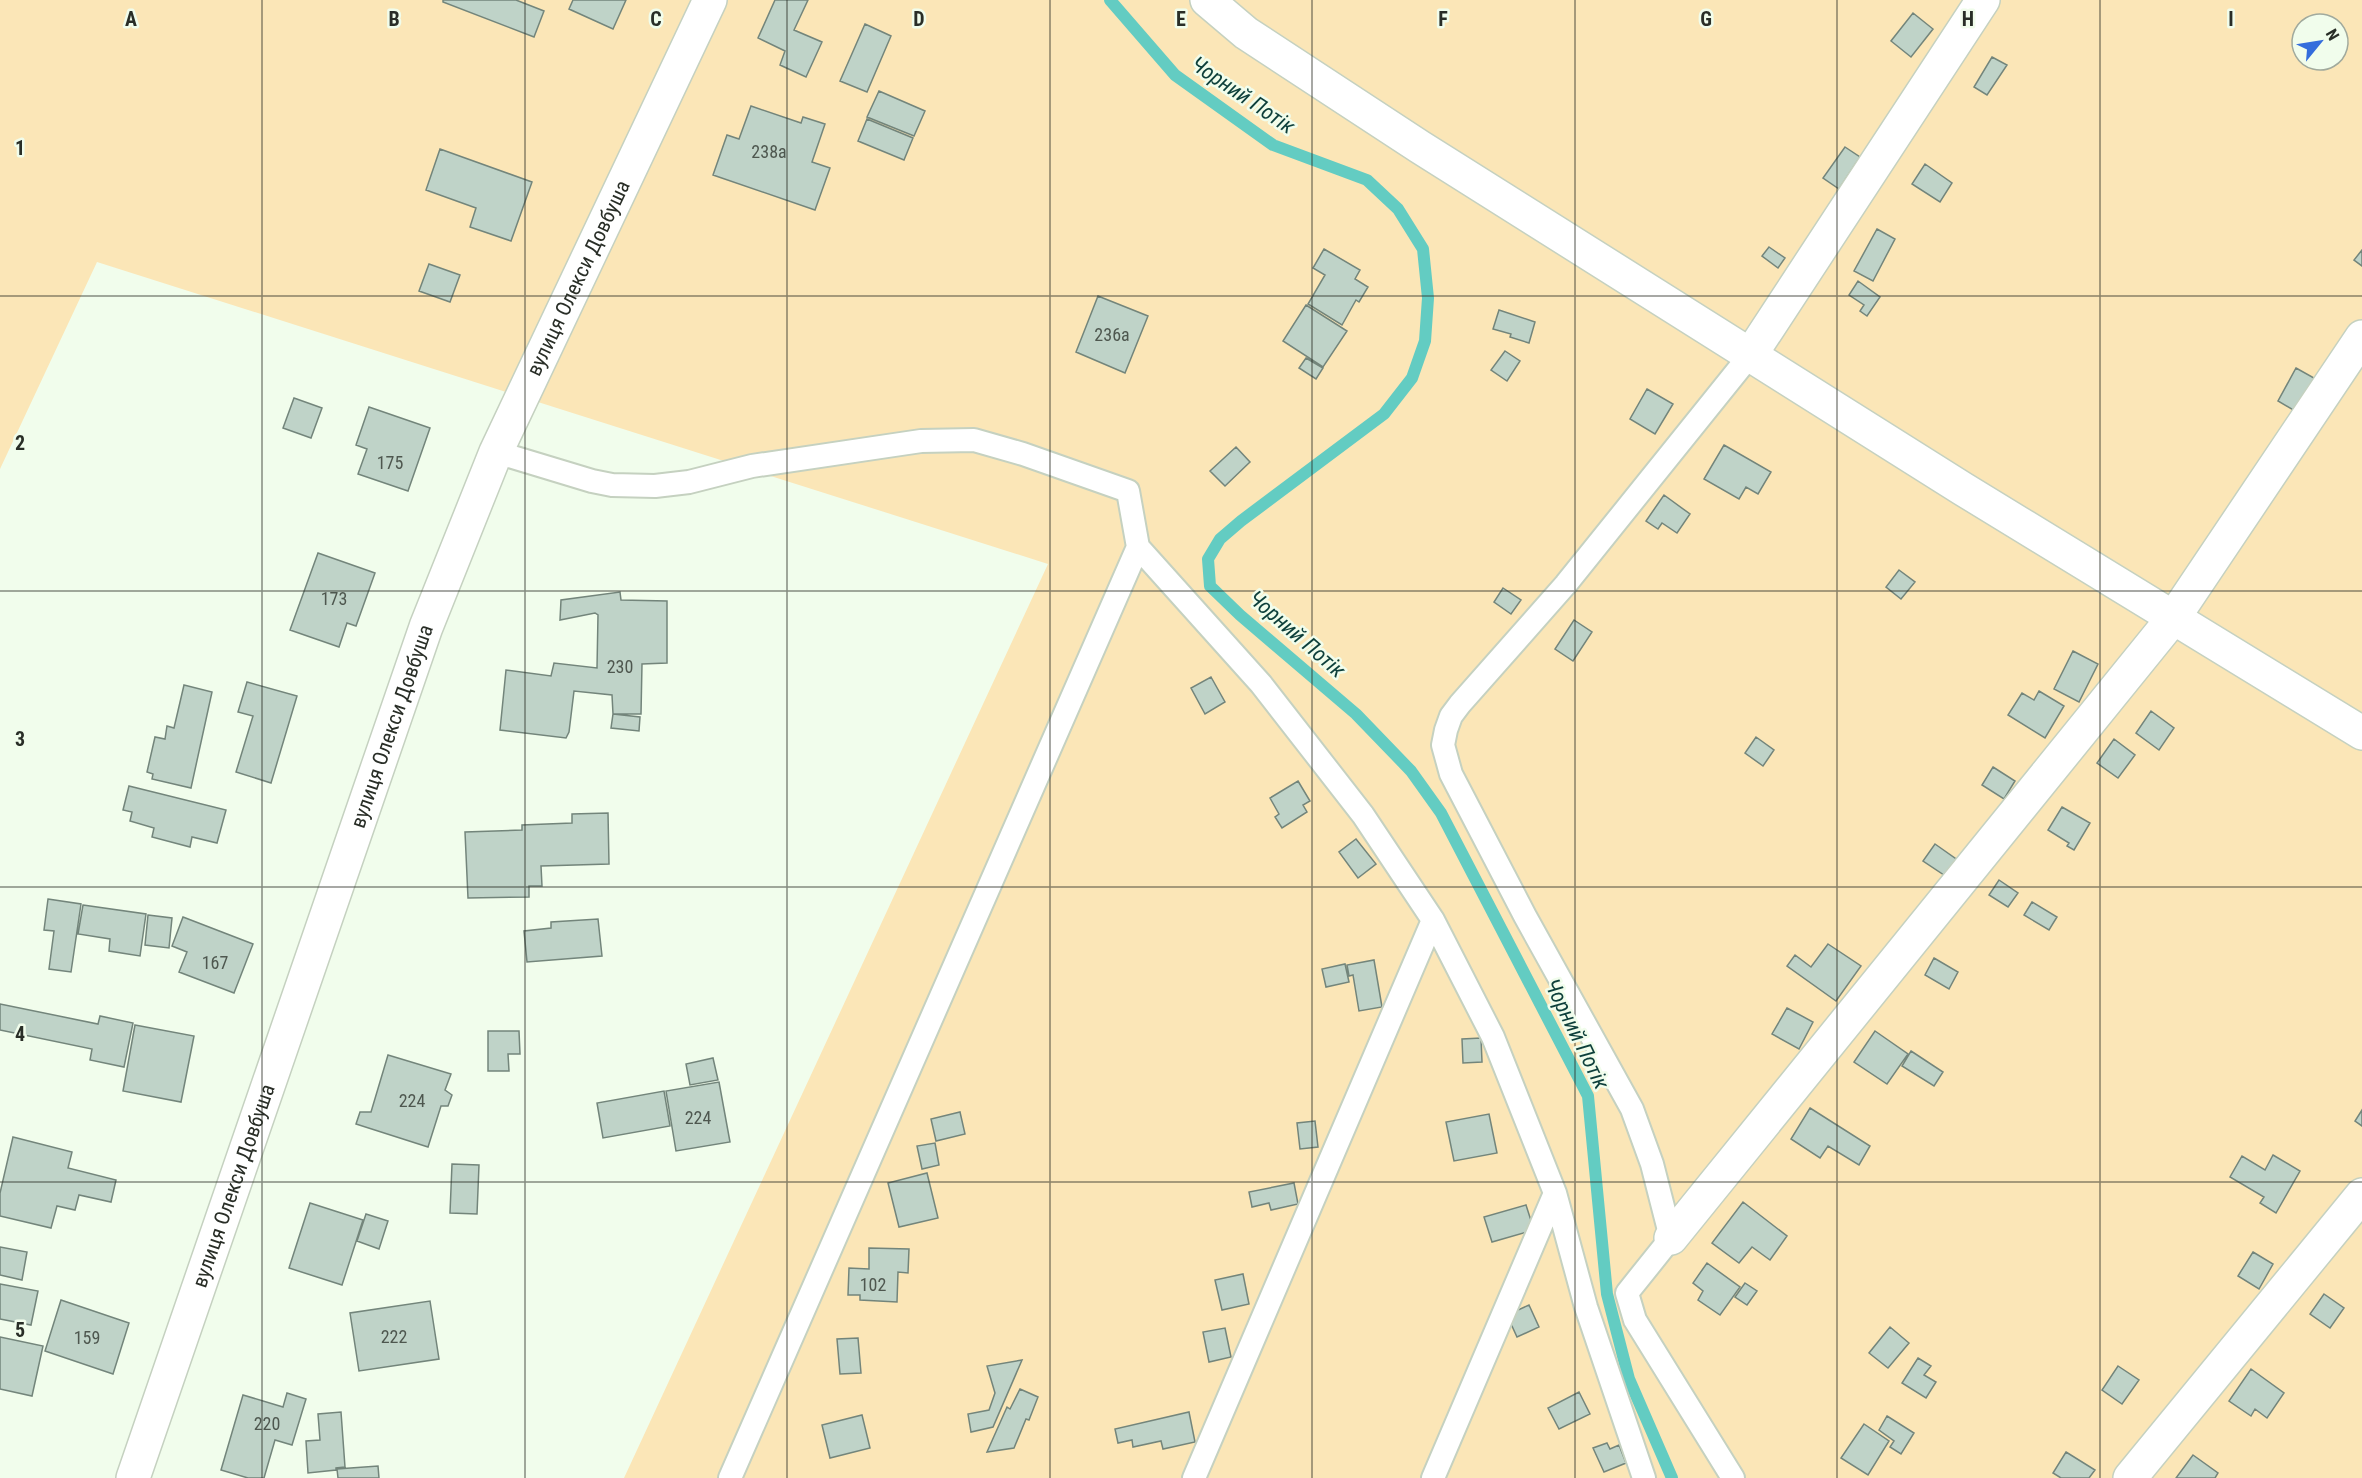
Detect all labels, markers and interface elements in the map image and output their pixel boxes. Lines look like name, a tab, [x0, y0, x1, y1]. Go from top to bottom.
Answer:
text: A	[125, 7, 137, 31]
text: B	[388, 7, 400, 31]
text: C	[650, 7, 662, 31]
text: D	[913, 7, 925, 31]
text: E	[1176, 7, 1186, 31]
text: F	[1438, 7, 1448, 31]
text: G	[1700, 7, 1712, 31]
text: H	[1962, 7, 1974, 31]
text: I	[2228, 7, 2234, 31]
north arrow	[2290, 12, 2350, 72]
text: N	[2322, 26, 2343, 44]
water label: Чорний Потік	[1186, 51, 1300, 139]
text: 1	[15, 136, 25, 160]
house number: 238а	[751, 141, 787, 162]
street label: вулиця Олекси Довбуша	[522, 176, 635, 380]
house number: 236а	[1094, 324, 1130, 345]
text: 2	[15, 431, 25, 455]
house number: 175	[377, 452, 403, 473]
water label: Чорний Потік	[1244, 585, 1351, 683]
house number: 173	[321, 588, 347, 609]
street label: вулиця Олекси Довбуша	[346, 621, 438, 831]
house number: 230	[607, 656, 633, 677]
text: 3	[15, 727, 25, 751]
house number: 167	[202, 952, 228, 973]
water label: Чорний Потік	[1540, 975, 1615, 1094]
text: 4	[15, 1022, 25, 1046]
street label: вулиця Олекси Довбуша	[187, 1081, 280, 1291]
house number: 224	[399, 1090, 425, 1111]
house number: 224	[685, 1107, 711, 1128]
house number: 102	[860, 1274, 886, 1295]
text: 5	[15, 1318, 25, 1342]
house number: 222	[381, 1326, 407, 1347]
house number: 159	[74, 1327, 100, 1348]
house number: 220	[254, 1413, 280, 1434]

